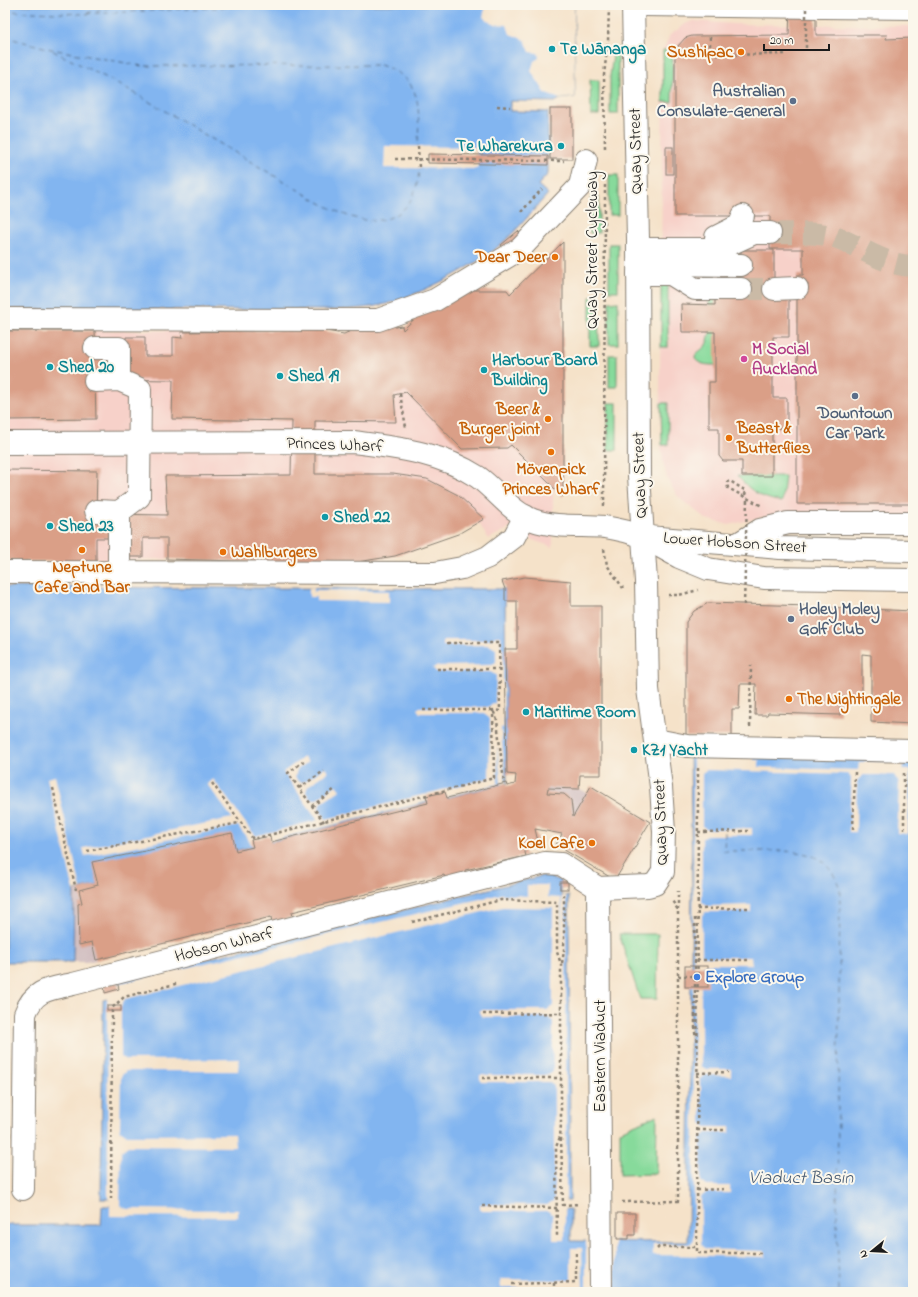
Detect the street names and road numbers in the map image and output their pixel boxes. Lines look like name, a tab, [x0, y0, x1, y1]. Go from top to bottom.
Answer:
street label: Quay Street	[623, 107, 650, 194]
street label: Quay Street Cycleway	[580, 171, 606, 329]
street label: Princes Wharf	[286, 431, 384, 459]
street label: Quay Street	[626, 431, 655, 519]
street label: Lower Hobson Street	[663, 526, 808, 560]
street label: Quay Street	[647, 778, 676, 866]
street label: Hobson Wharf	[172, 921, 276, 969]
street label: Eastern Viaduct	[588, 999, 613, 1112]

